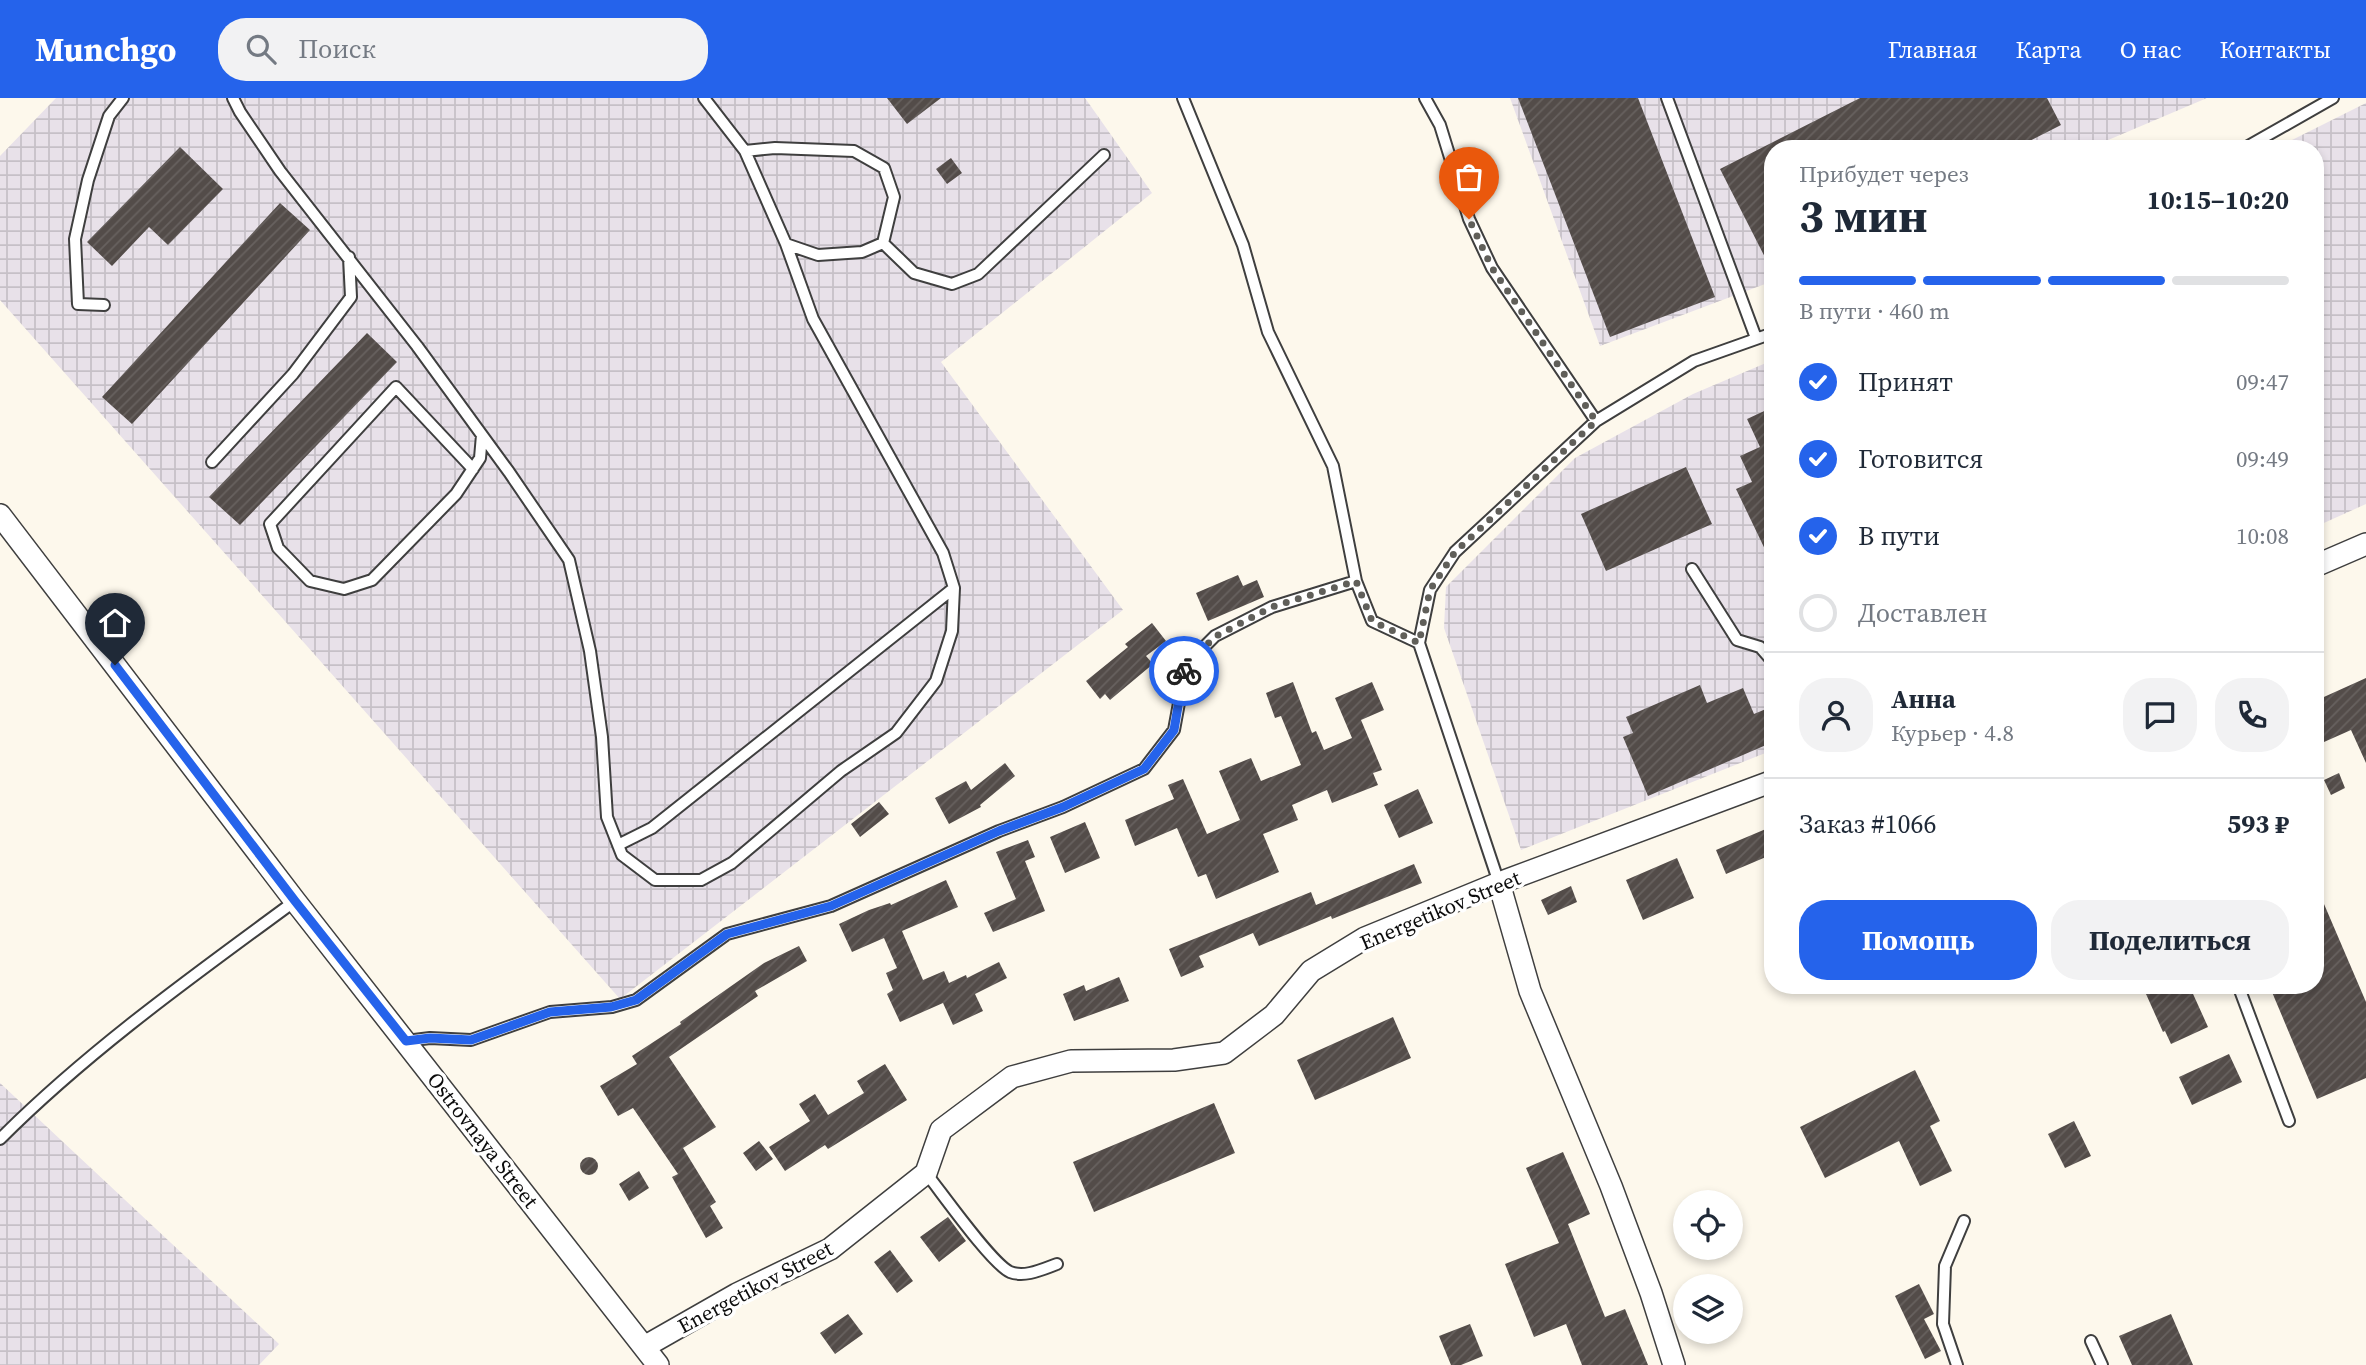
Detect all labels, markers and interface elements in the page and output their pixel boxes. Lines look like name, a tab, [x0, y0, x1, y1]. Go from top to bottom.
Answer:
search box	[218, 18, 708, 81]
text: Munchgo	[35, 27, 176, 72]
icon: search	[242, 30, 280, 68]
text: Поиск	[298, 31, 376, 67]
text: Главная	[1888, 33, 1977, 66]
text: Карта	[2015, 33, 2082, 66]
text: О нас	[2120, 33, 2181, 66]
text: Контакты	[2219, 33, 2331, 66]
pin	[1439, 147, 1499, 219]
icon: bag	[1450, 158, 1488, 196]
text: Прибудет через	[1799, 158, 1969, 190]
text: 10:15–10:20	[2147, 182, 2289, 218]
text: 3 мин	[1799, 184, 1928, 247]
text: В пути · 460 m	[1799, 295, 1950, 327]
icon: check	[1799, 363, 1837, 401]
text: Принят	[1858, 364, 1953, 400]
text: 09:47	[2236, 366, 2289, 398]
icon: check	[1799, 440, 1837, 478]
text: Готовится	[1858, 441, 1983, 477]
text: 09:49	[2236, 443, 2289, 475]
icon: check	[1799, 517, 1837, 555]
text: В пути	[1858, 518, 1940, 554]
text: 10:08	[2236, 520, 2289, 552]
pin	[85, 593, 145, 665]
text: Доставлен	[1858, 595, 1987, 631]
icon: home	[96, 604, 134, 642]
courier	[1149, 636, 1219, 706]
icon: bike	[1165, 652, 1203, 690]
button: person	[1799, 678, 1873, 752]
button: chat	[2123, 678, 2197, 752]
button: phone	[2215, 678, 2289, 752]
text: Анна	[1891, 681, 1956, 717]
text: Курьер · 4.8	[1891, 717, 2014, 749]
text: Заказ #1066	[1799, 806, 1937, 842]
text: 593 ₽	[2227, 806, 2289, 842]
street label: Energetikov Street	[1355, 863, 1525, 957]
button: Помощь	[1799, 900, 2037, 980]
button: Поделиться	[2051, 900, 2289, 980]
street label: Ostrovnaya Street	[421, 1066, 545, 1214]
map controls	[1673, 1190, 1743, 1344]
button: locate	[1673, 1190, 1743, 1260]
street label: Energetikov Street	[672, 1234, 838, 1340]
button: layers	[1673, 1274, 1743, 1344]

